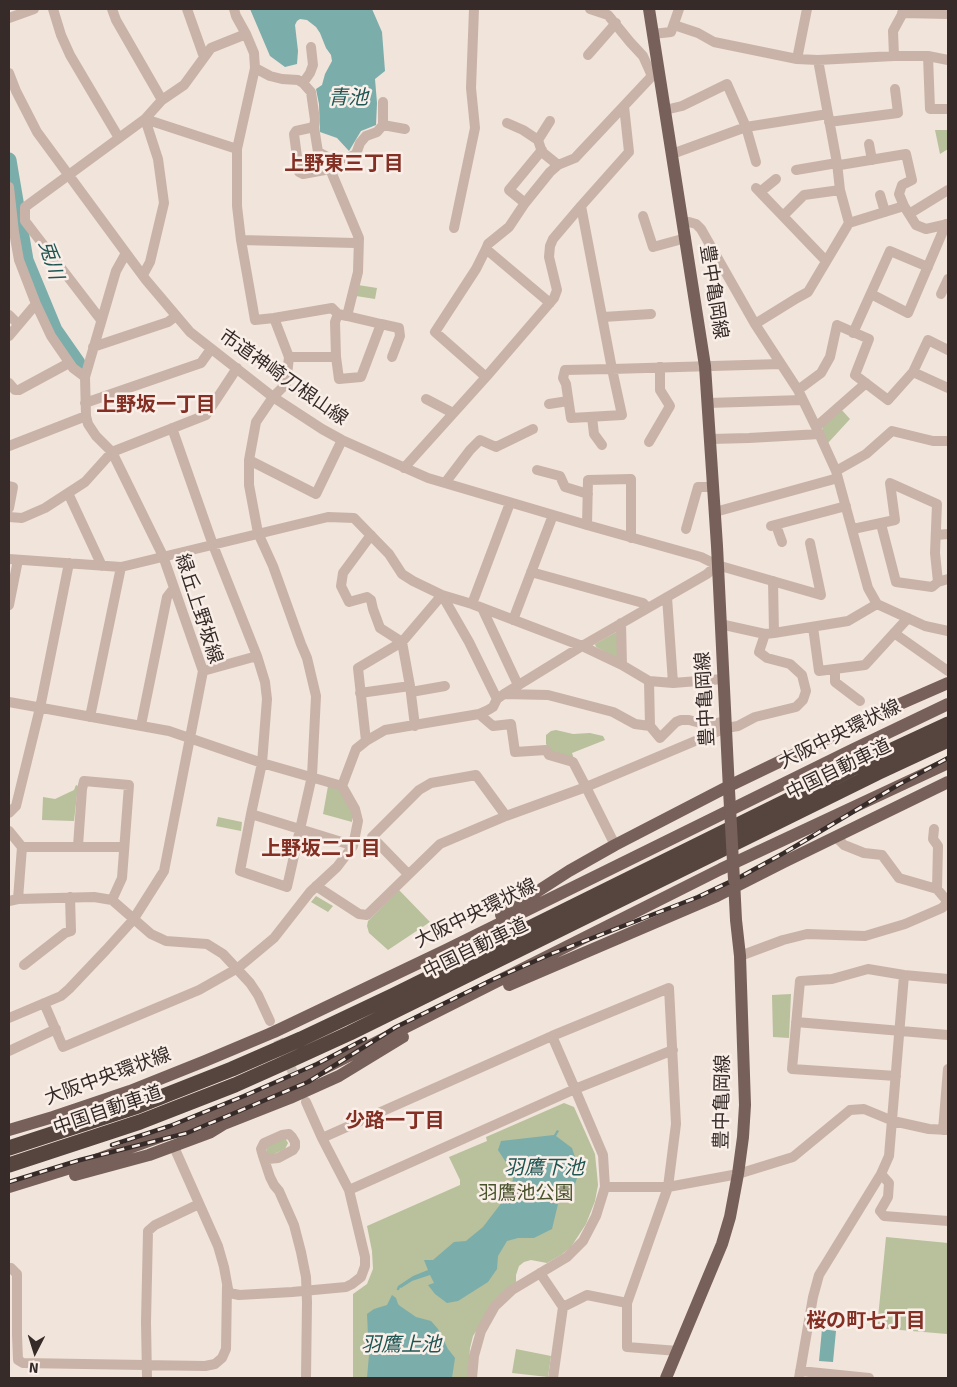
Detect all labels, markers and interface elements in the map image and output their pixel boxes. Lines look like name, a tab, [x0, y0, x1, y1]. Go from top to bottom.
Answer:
water label: 青池	[328, 87, 368, 111]
district label: 上野東三丁目	[284, 153, 404, 177]
water label: 兎川	[33, 237, 67, 283]
street label: 豊中亀岡線	[694, 243, 732, 341]
street label: 市道神崎刀根山線	[214, 325, 352, 431]
district label: 上野坂一丁目	[96, 394, 216, 418]
street label: 緑丘上野坂線	[170, 551, 226, 667]
street label: 豊中亀岡線	[692, 651, 720, 747]
street label: 大阪中央環状線	[775, 696, 905, 774]
street label: 中国自動車道	[783, 735, 895, 805]
district label: 上野坂二丁目	[261, 838, 381, 862]
street label: 大阪中央環状線	[411, 875, 541, 953]
street label: 中国自動車道	[420, 914, 532, 984]
street label: 大阪中央環状線	[42, 1044, 174, 1110]
street label: 豊中亀岡線	[711, 1054, 735, 1150]
street label: 中国自動車道	[50, 1082, 166, 1140]
district label: 少路一丁目	[345, 1110, 445, 1134]
water label: 羽鷹下池	[504, 1157, 584, 1181]
park label: 羽鷹池公園	[479, 1183, 573, 1205]
district label: 桜の町七丁目	[806, 1310, 926, 1334]
north arrow	[10, 1327, 60, 1377]
water label: 羽鷹上池	[361, 1334, 441, 1358]
text: N	[28, 1359, 39, 1376]

